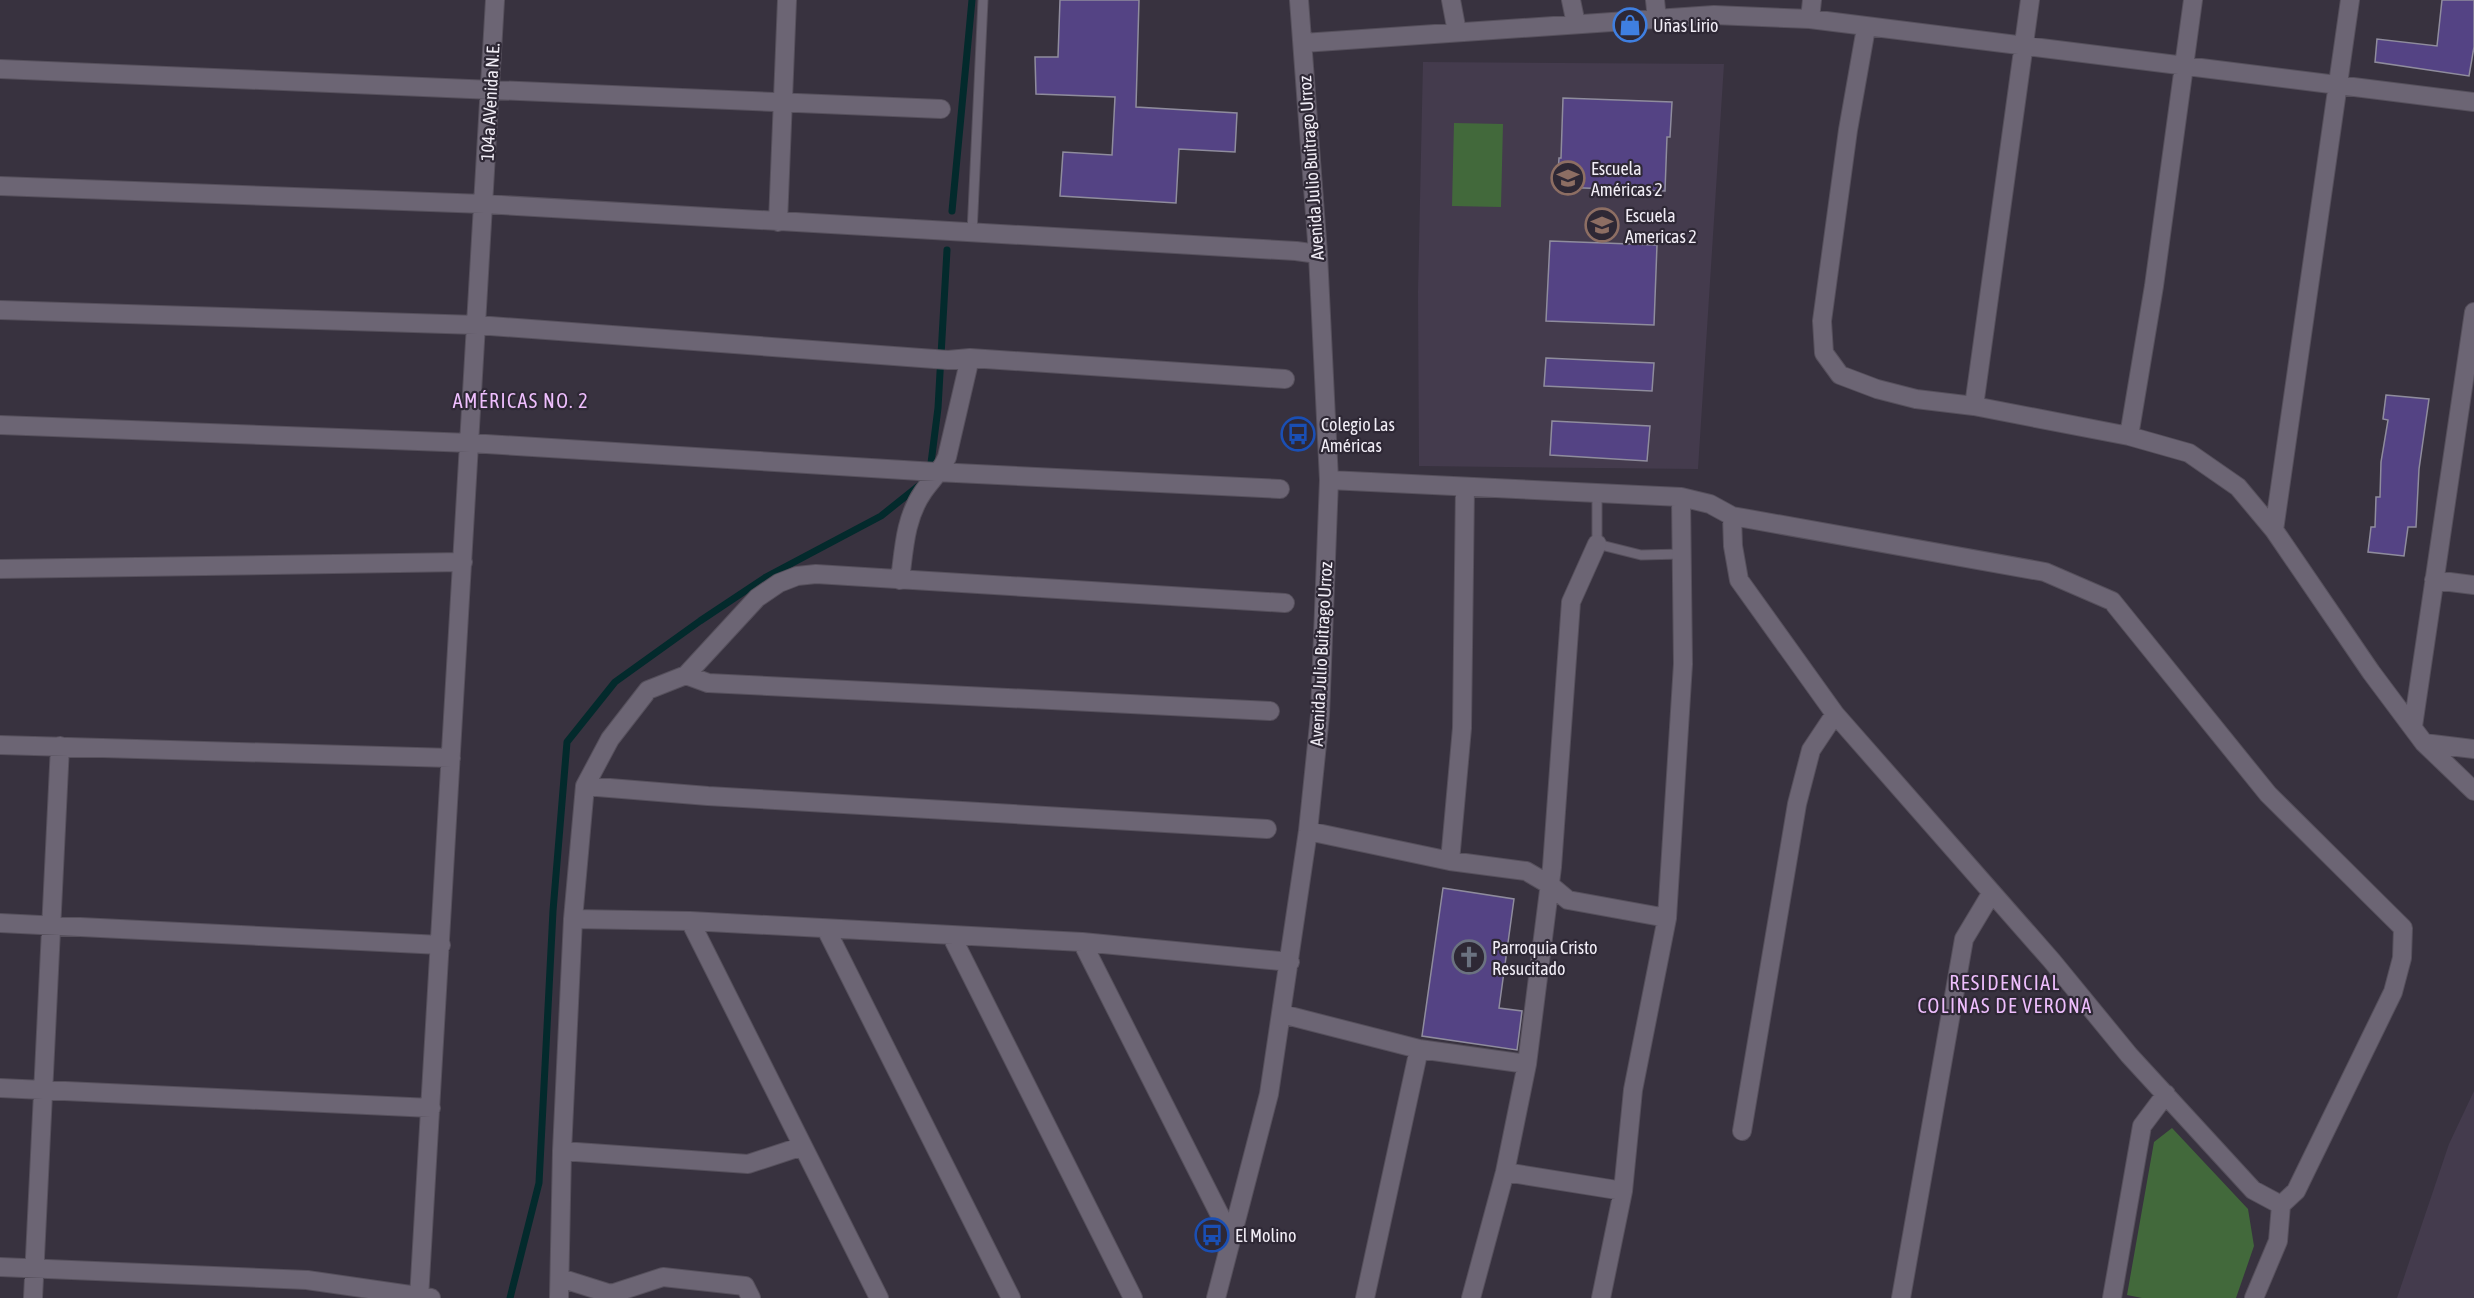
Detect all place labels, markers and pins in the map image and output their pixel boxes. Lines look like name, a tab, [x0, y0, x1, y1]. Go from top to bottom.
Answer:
shop icon: Uñas Lirio	[1612, 7, 1648, 43]
place label: Uñas Lirio	[1653, 15, 1719, 36]
place label: Escuela Américas 2	[1591, 158, 1663, 200]
school or university icon: Escuela Américas 2	[1550, 160, 1586, 196]
place label: Escuela Americas 2	[1625, 205, 1697, 247]
school or university icon: Escuela Americas 2	[1584, 207, 1620, 243]
place label: Colegio Las Américas	[1321, 414, 1395, 456]
bus stop icon: Colegio Las Américas	[1280, 416, 1316, 452]
place label: Parroquia Cristo Resucitado	[1492, 937, 1597, 979]
church icon: Parroquia Cristo Resucitado	[1451, 939, 1487, 975]
bus stop icon: El Molino	[1194, 1217, 1230, 1253]
place label: El Molino	[1235, 1225, 1297, 1246]

